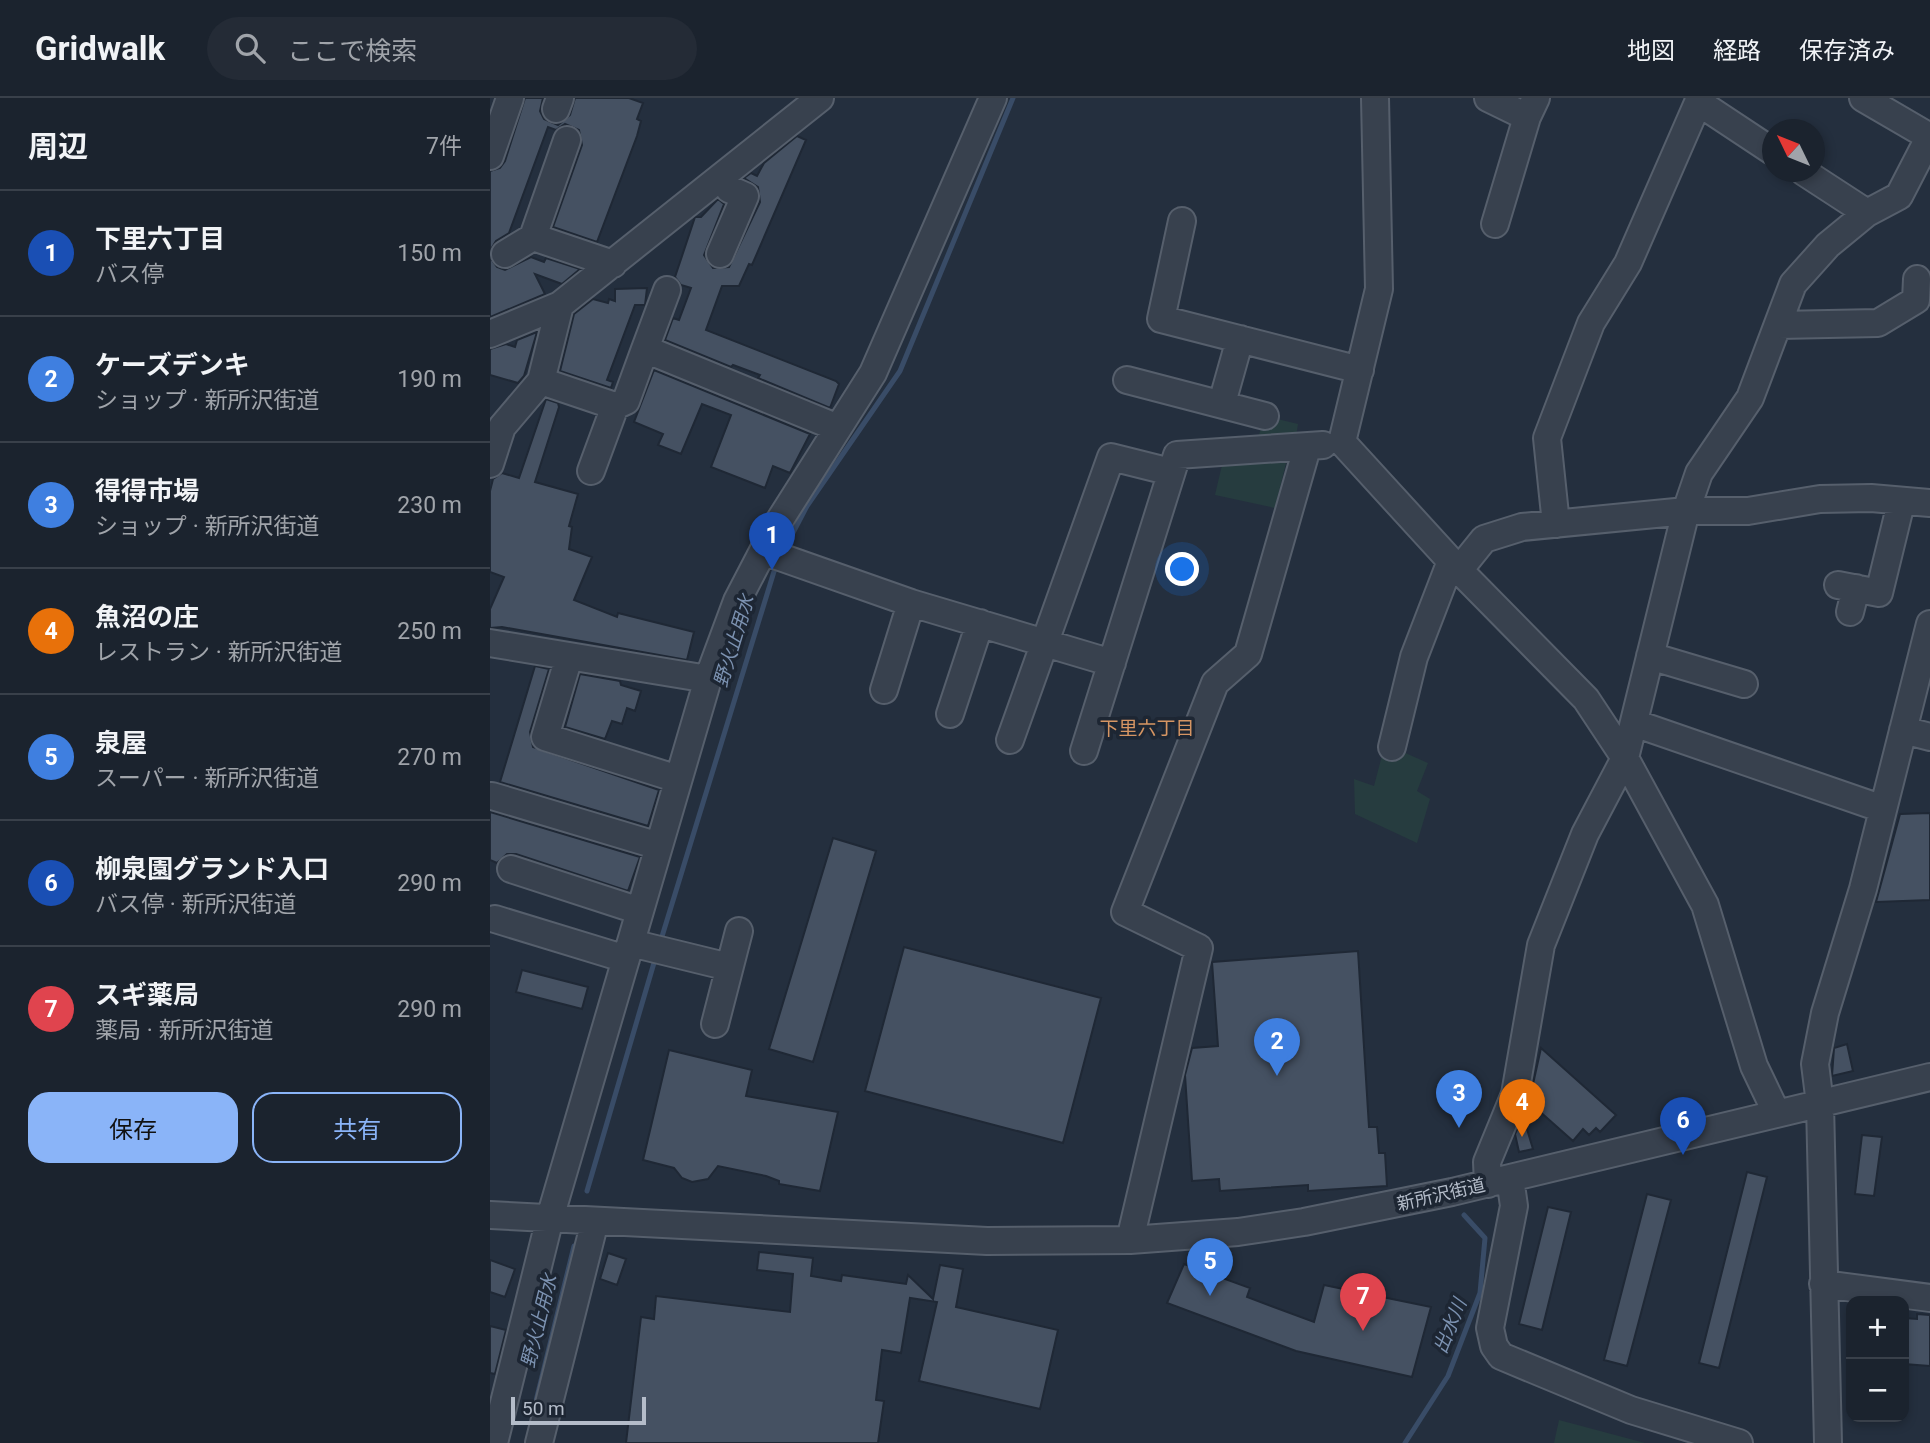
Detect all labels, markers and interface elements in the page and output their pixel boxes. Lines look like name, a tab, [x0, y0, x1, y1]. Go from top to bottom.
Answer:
search box	[207, 17, 697, 80]
text: Gridwalk	[35, 29, 165, 68]
icon: search	[231, 29, 269, 67]
text: ここで検索	[287, 36, 417, 66]
text: 地図	[1627, 37, 1675, 65]
text: 経路	[1713, 37, 1761, 65]
text: 保存済み	[1799, 37, 1895, 65]
north arrow	[1762, 119, 1825, 182]
text: 周辺	[28, 129, 88, 164]
text: 7件	[426, 133, 462, 160]
text: 下里六丁目	[95, 224, 225, 254]
text: 1	[44, 240, 58, 267]
text: 150 m	[397, 240, 462, 267]
text: バス停	[95, 261, 164, 288]
text: ケーズデンキ	[95, 350, 250, 380]
text: 2	[44, 366, 58, 393]
text: 190 m	[397, 366, 462, 393]
text: ショップ · 新所沢街道	[95, 387, 319, 414]
text: 得得市場	[95, 476, 199, 506]
text: 3	[44, 492, 58, 519]
text: 230 m	[397, 492, 462, 519]
pin: 1	[749, 512, 795, 570]
text: ショップ · 新所沢街道	[95, 513, 319, 540]
your location	[1165, 552, 1199, 586]
water label: 野火止用水	[709, 590, 759, 690]
text: 魚沼の庄	[95, 602, 199, 632]
text: 4	[44, 618, 58, 645]
text: 250 m	[397, 618, 462, 645]
text: レストラン · 新所沢街道	[95, 639, 342, 666]
district label: 下里六丁目	[1099, 717, 1195, 740]
text: 泉屋	[95, 728, 147, 758]
text: 5	[44, 744, 58, 771]
text: 270 m	[397, 744, 462, 771]
text: スーパー · 新所沢街道	[95, 765, 319, 792]
text: 柳泉園グランド入口	[95, 854, 329, 884]
text: 6	[44, 870, 58, 897]
text: 290 m	[397, 870, 462, 897]
text: バス停 · 新所沢街道	[95, 891, 296, 918]
text: スギ薬局	[95, 980, 199, 1010]
text: 7	[44, 996, 58, 1023]
text: 290 m	[397, 996, 462, 1023]
text: 薬局 · 新所沢街道	[95, 1017, 273, 1044]
pin: 2	[1254, 1018, 1300, 1076]
pin: 3	[1436, 1070, 1482, 1128]
pin: 4	[1499, 1079, 1545, 1137]
button: 保存	[28, 1092, 238, 1163]
button: 共有	[252, 1092, 462, 1163]
pin: 6	[1660, 1097, 1706, 1155]
street label: 新所沢街道	[1395, 1174, 1487, 1214]
pin: 5	[1187, 1238, 1233, 1296]
water label: 野火止用水	[516, 1270, 562, 1370]
pin: 7	[1340, 1273, 1386, 1331]
water label: 出水川	[1429, 1293, 1472, 1357]
map controls	[1846, 1296, 1909, 1422]
button: +	[1846, 1296, 1909, 1359]
button: −	[1846, 1359, 1909, 1422]
scale bar	[511, 1394, 646, 1426]
text: 50 m	[522, 1397, 565, 1420]

